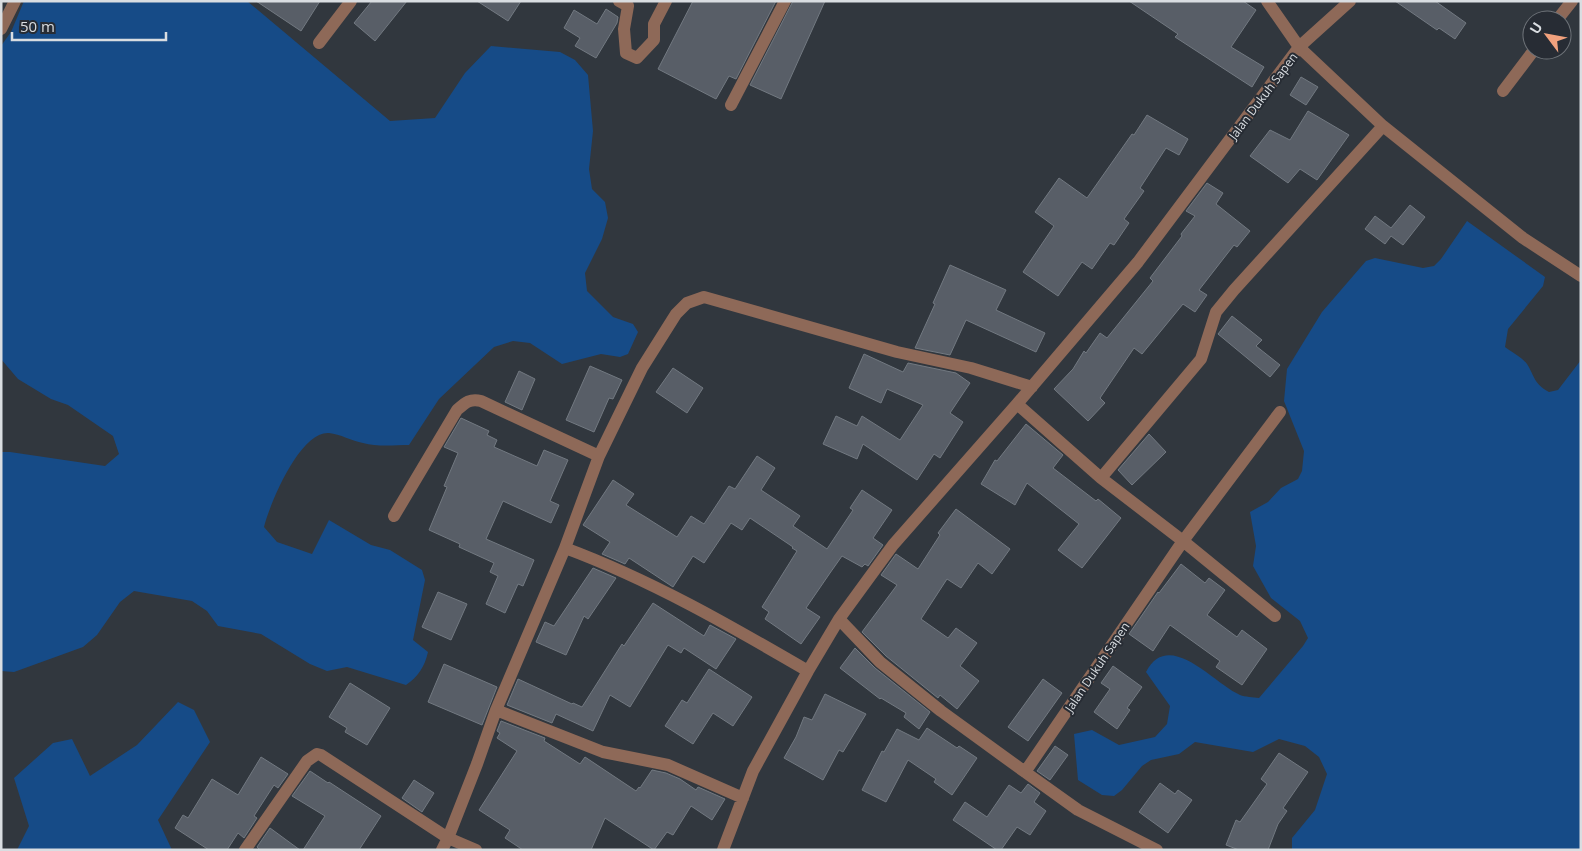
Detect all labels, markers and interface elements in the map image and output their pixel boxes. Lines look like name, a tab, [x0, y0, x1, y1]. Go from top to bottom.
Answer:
scale bar	[12, 10, 166, 42]
north arrow	[1522, 10, 1572, 60]
text: 50 m	[20, 16, 55, 36]
text: U	[1525, 18, 1546, 37]
street label: Jalan Dukuh Sapen	[1224, 49, 1301, 144]
street label: Jalan Dukuh Sapen	[1060, 619, 1133, 716]

